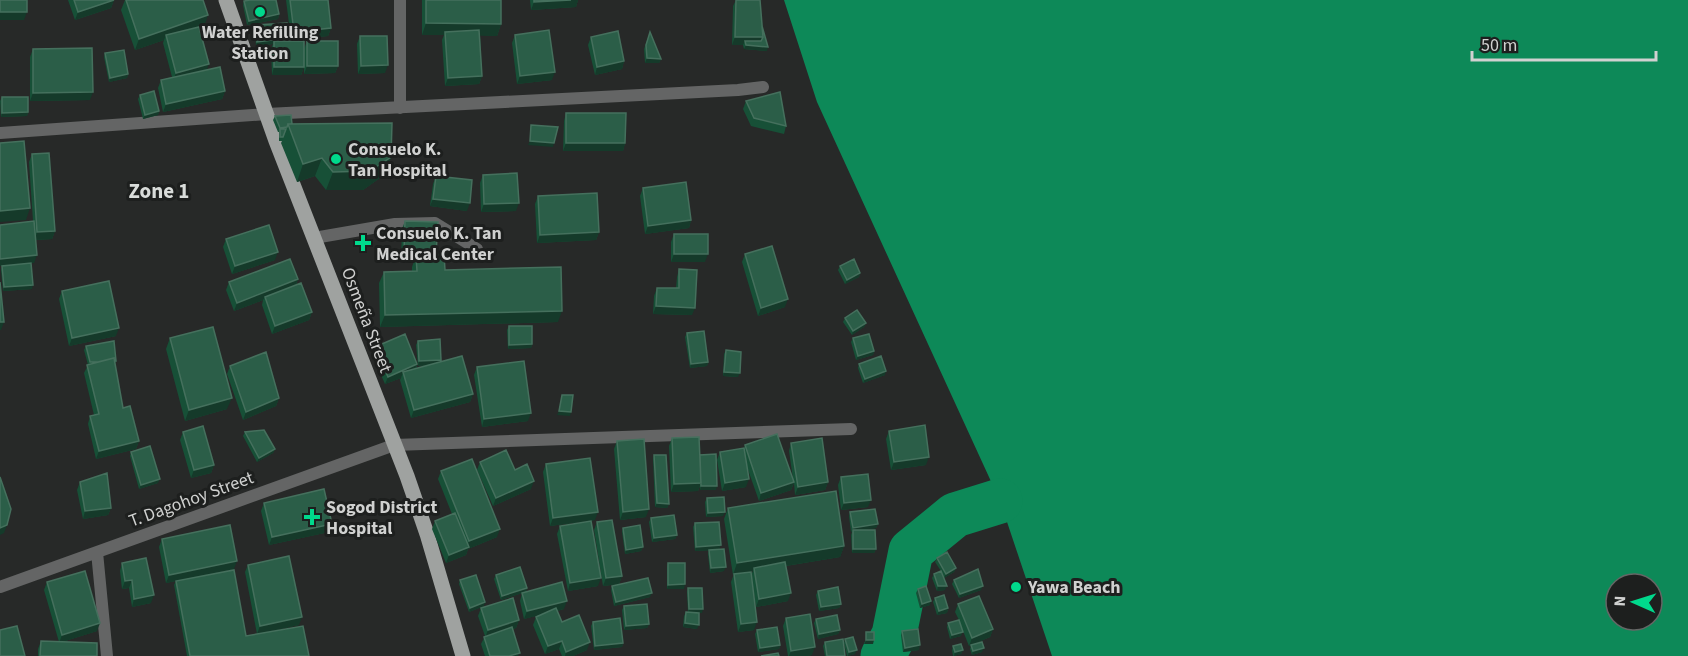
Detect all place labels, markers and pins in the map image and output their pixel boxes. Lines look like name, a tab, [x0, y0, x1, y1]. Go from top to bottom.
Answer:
marker: Water Refilling Station	[253, 5, 267, 19]
place label: Water Refilling Station	[202, 20, 319, 66]
place label: Consuelo K. Tan Hospital	[348, 137, 447, 183]
marker: Consuelo K. Tan Hospital	[329, 152, 343, 166]
place label: Consuelo K. Tan Medical Center	[376, 221, 502, 267]
marker: Consuelo K. Tan Medical Center	[354, 234, 372, 252]
place label: Sogod District Hospital	[326, 495, 437, 541]
marker: Sogod District Hospital	[303, 508, 321, 526]
place label: Yawa Beach	[1027, 575, 1121, 600]
marker: Yawa Beach	[1009, 580, 1023, 594]

